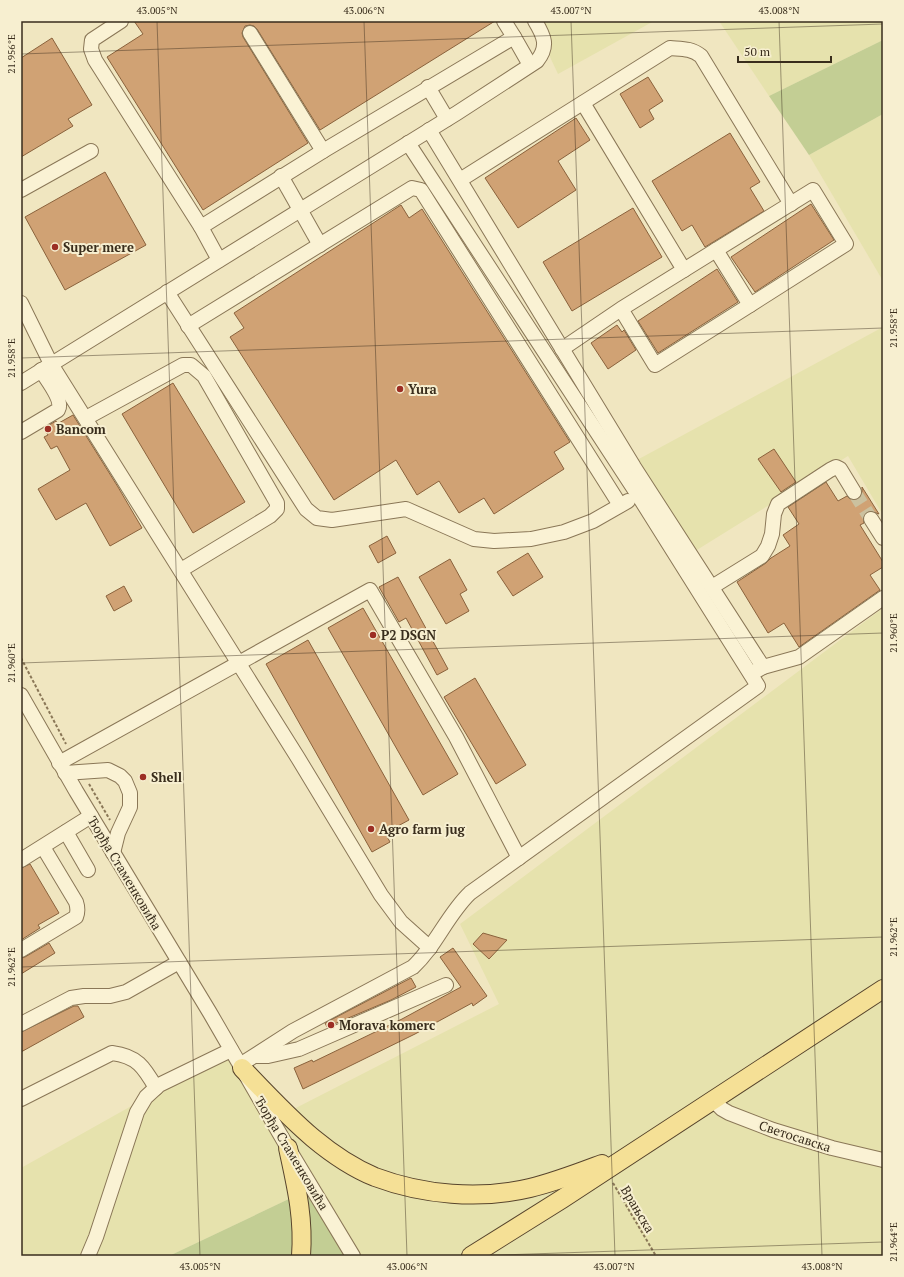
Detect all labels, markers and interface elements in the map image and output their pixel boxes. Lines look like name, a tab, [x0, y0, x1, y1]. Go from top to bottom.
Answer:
text: 43.005°N	[137, 4, 178, 17]
text: 43.006°N	[344, 4, 385, 17]
text: 43.007°N	[551, 4, 592, 17]
text: 43.008°N	[759, 4, 800, 17]
text: 21.956°E	[5, 34, 18, 74]
scale bar	[738, 38, 831, 64]
text: 50 m	[744, 44, 771, 59]
place label: Super mere	[63, 238, 134, 256]
marker: Super mere	[50, 242, 60, 252]
text: 21.958°E	[887, 308, 900, 348]
text: 21.958°E	[5, 338, 18, 378]
place label: Yura	[408, 380, 438, 398]
marker: Yura	[395, 384, 405, 394]
place label: Bancom	[56, 420, 106, 438]
marker: Bancom	[43, 424, 53, 434]
text: 21.960°E	[887, 613, 900, 653]
place label: P2 DSGN	[381, 626, 436, 644]
marker: P2 DSGN	[368, 630, 378, 640]
text: 21.960°E	[5, 643, 18, 683]
place label: Shell	[151, 768, 182, 786]
marker: Shell	[138, 772, 148, 782]
street label: Ђорђа Стаменковића	[84, 813, 166, 934]
place label: Agro farm jug	[379, 820, 466, 838]
marker: Agro farm jug	[366, 824, 376, 834]
text: 21.962°E	[887, 917, 900, 957]
text: 21.962°E	[5, 947, 18, 987]
place label: Morava komerc	[339, 1016, 435, 1034]
marker: Morava komerc	[326, 1020, 336, 1030]
street label: Ђорђа Стаменковића	[251, 1093, 333, 1214]
street label: Светосавска	[757, 1116, 834, 1156]
street label: Врањска	[617, 1182, 659, 1236]
text: 21.964°E	[887, 1222, 900, 1262]
text: 43.005°N	[180, 1260, 221, 1273]
text: 43.006°N	[387, 1260, 428, 1273]
text: 43.007°N	[594, 1260, 635, 1273]
text: 43.008°N	[802, 1260, 843, 1273]

